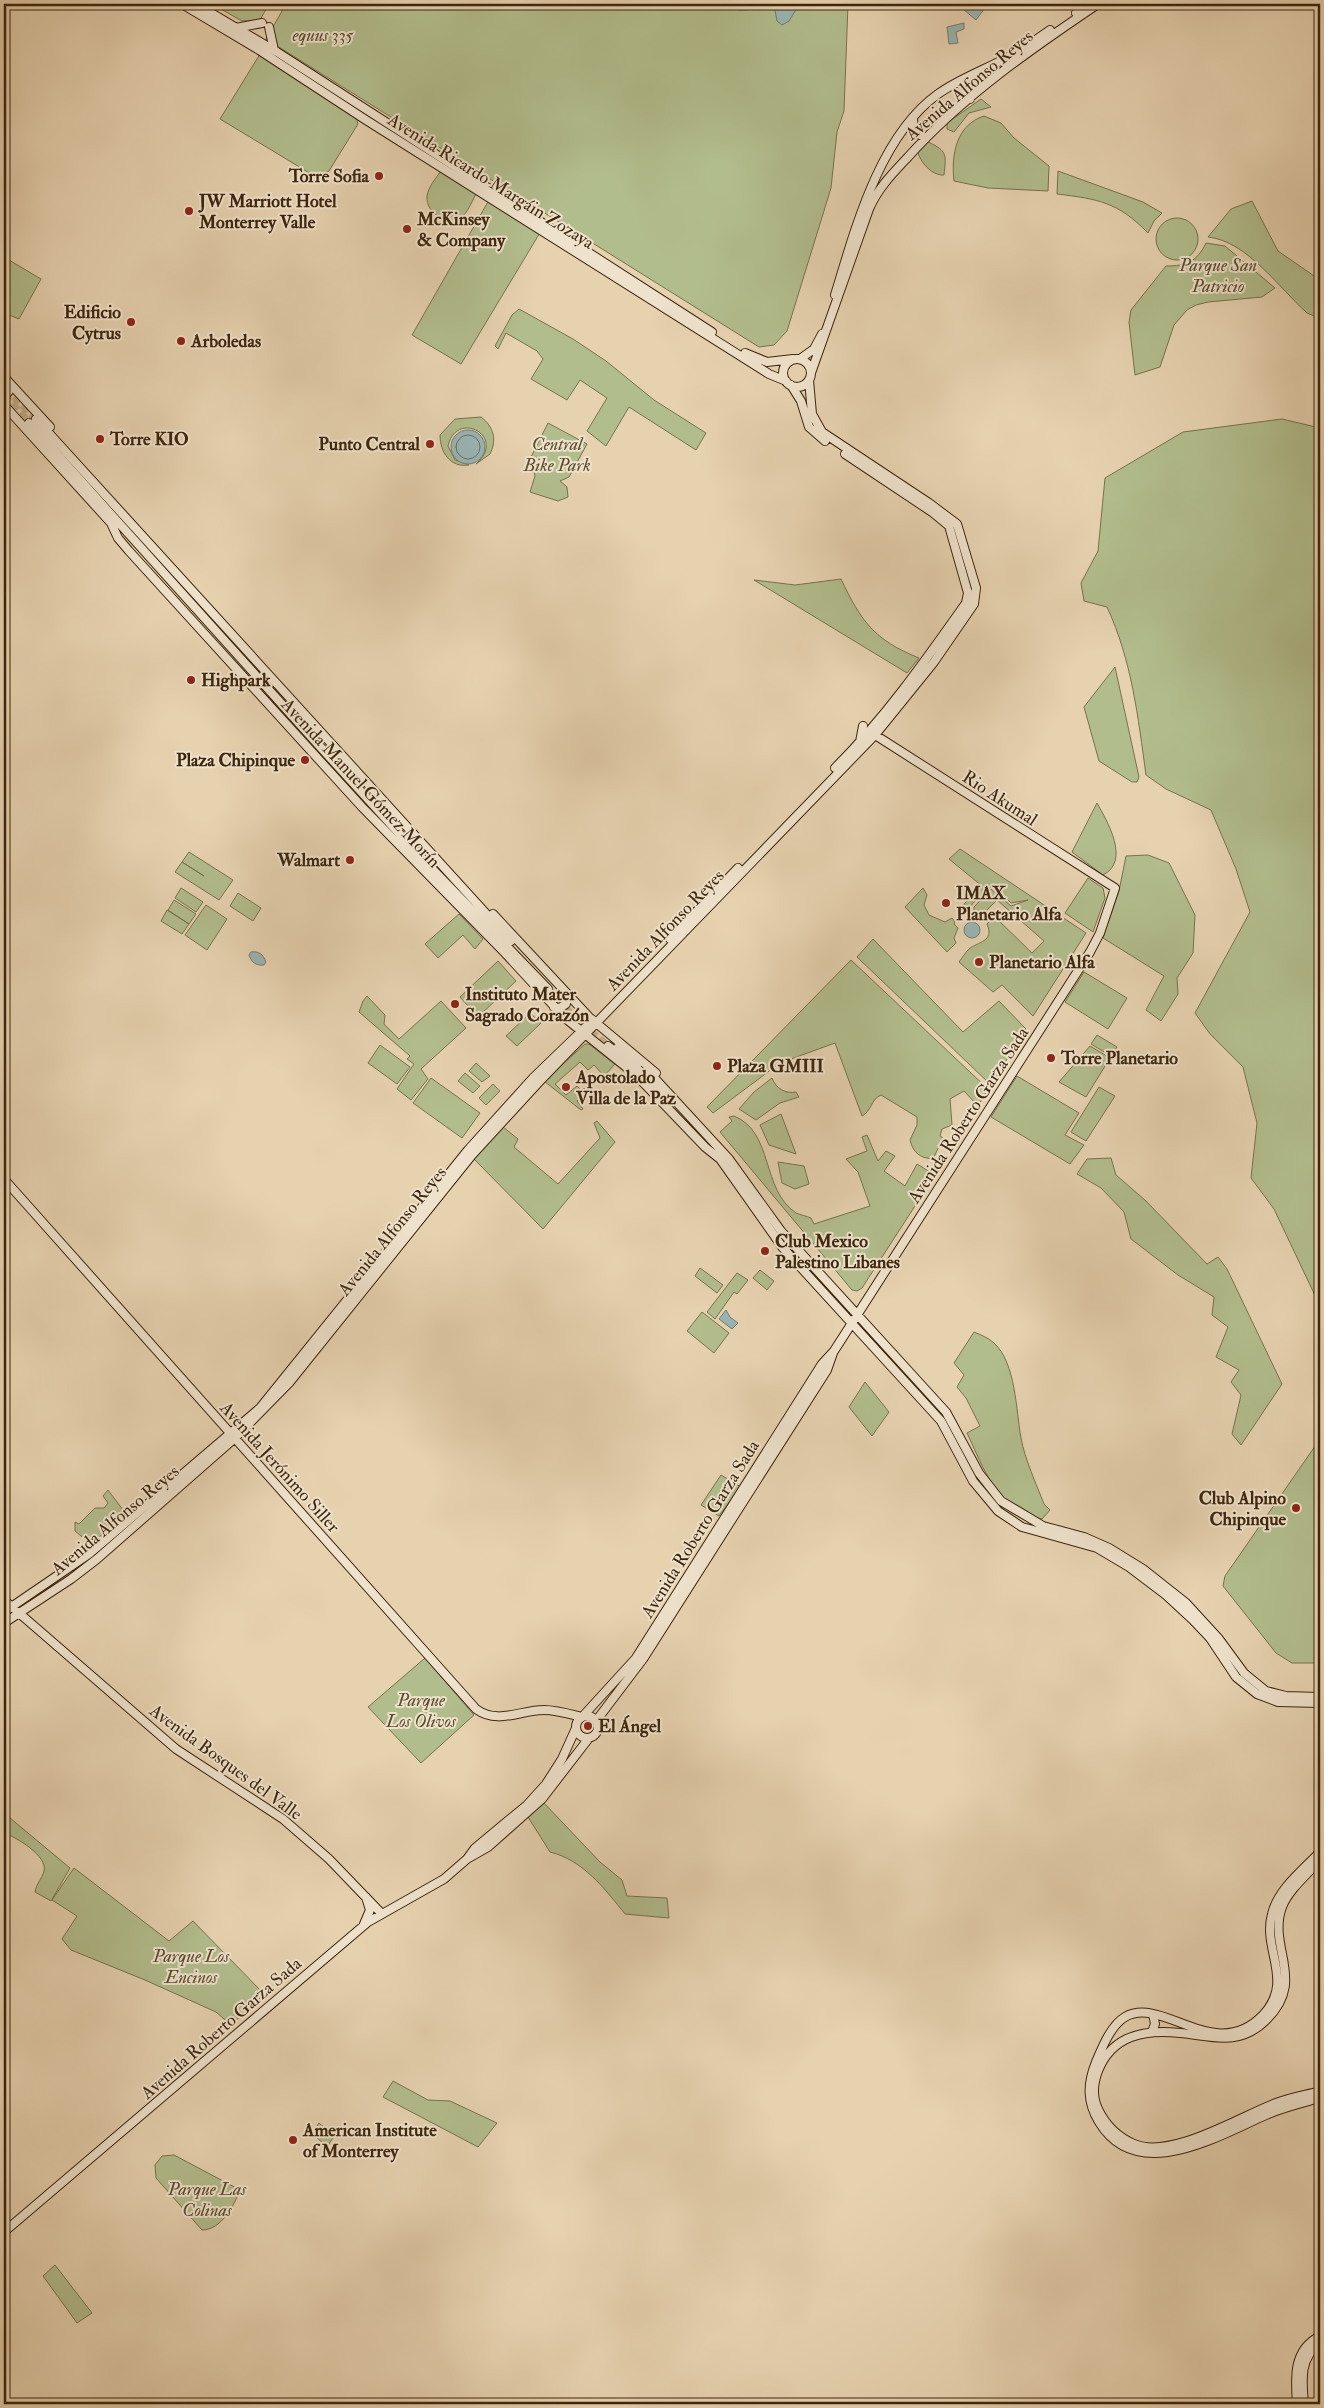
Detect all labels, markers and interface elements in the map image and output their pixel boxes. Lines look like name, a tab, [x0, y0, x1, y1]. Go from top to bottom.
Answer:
park label: equus 335	[292, 24, 354, 47]
street label: Avenida Alfonso Reyes	[900, 25, 1038, 146]
street label: Avenida Ricardo Margáin Zozaya	[382, 108, 599, 255]
place label: Torre Sofia	[288, 165, 370, 188]
marker: Torre Sofia	[373, 170, 385, 182]
place label: JW Marriott Hotel Monterrey Valle	[198, 190, 337, 234]
marker: JW Marriott Hotel Monterrey Valle	[183, 205, 195, 217]
place label: McKinsey & Company	[416, 208, 506, 252]
marker: McKinsey & Company	[401, 223, 413, 235]
park label: Parque San Patricio	[1178, 254, 1257, 298]
place label: Edificio Cytrus	[64, 301, 121, 345]
marker: Edificio Cytrus	[125, 316, 137, 328]
place label: Arboledas	[190, 330, 261, 353]
marker: Arboledas	[175, 335, 187, 347]
place label: Torre KIO	[109, 428, 189, 451]
marker: Torre KIO	[94, 433, 106, 445]
place label: Punto Central	[318, 433, 420, 456]
park label: Central Bike Park	[522, 433, 591, 477]
marker: Punto Central	[424, 438, 436, 450]
place label: Highpark	[201, 669, 271, 692]
marker: Highpark	[185, 674, 197, 686]
street label: Avenida Manuel Gómez Morín	[275, 693, 445, 873]
place label: Plaza Chipinque	[176, 749, 295, 772]
marker: Plaza Chipinque	[299, 754, 311, 766]
street label: Rio Akumal	[958, 766, 1042, 831]
place label: Walmart	[276, 849, 340, 872]
marker: Walmart	[344, 854, 356, 866]
street label: Avenida Alfonso Reyes	[601, 865, 729, 997]
place label: IMAX Planetario Alfa	[956, 882, 1062, 926]
marker: IMAX Planetario Alfa	[940, 897, 952, 909]
place label: Planetario Alfa	[989, 951, 1095, 974]
marker: Planetario Alfa	[973, 956, 985, 968]
place label: Instituto Mater Sagrado Corazón	[465, 983, 590, 1027]
marker: Instituto Mater Sagrado Corazón	[449, 998, 461, 1010]
street label: Avenida Roberto Garza Sada	[902, 1022, 1034, 1209]
place label: Torre Planetario	[1060, 1047, 1178, 1070]
marker: Torre Planetario	[1045, 1052, 1057, 1064]
place label: Plaza GMIII	[727, 1055, 824, 1078]
marker: Plaza GMIII	[711, 1060, 723, 1072]
place label: Apostolado Villa de la Paz	[575, 1066, 676, 1110]
marker: Apostolado Villa de la Paz	[560, 1081, 572, 1093]
street label: Avenida Alfonso Reyes	[332, 1162, 452, 1302]
place label: Club Mexico Palestino Libanes	[775, 1230, 900, 1274]
marker: Club Mexico Palestino Libanes	[759, 1245, 771, 1257]
street label: Avenida Jerónimo Siller	[214, 1396, 345, 1538]
street label: Avenida Roberto Garza Sada	[636, 1435, 765, 1623]
street label: Avenida Alfonso Reyes	[46, 1460, 184, 1581]
place label: Club Alpino Chipinque	[1199, 1487, 1286, 1531]
marker: Club Alpino Chipinque	[1290, 1502, 1302, 1514]
park label: Parque Los Olivos	[385, 1689, 457, 1733]
street label: Avenida Bosques del Valle	[144, 1699, 307, 1826]
place label: El Ángel	[598, 1714, 661, 1738]
marker: El Ángel	[582, 1720, 594, 1732]
park label: Parque Los Encinos	[152, 1945, 230, 1989]
street label: Avenida Roberto Garza Sada	[135, 1952, 307, 2105]
place label: American Institute of Monterrey	[302, 2119, 437, 2163]
marker: American Institute of Monterrey	[287, 2134, 299, 2146]
park label: Parque Las Colinas	[167, 2178, 247, 2222]

